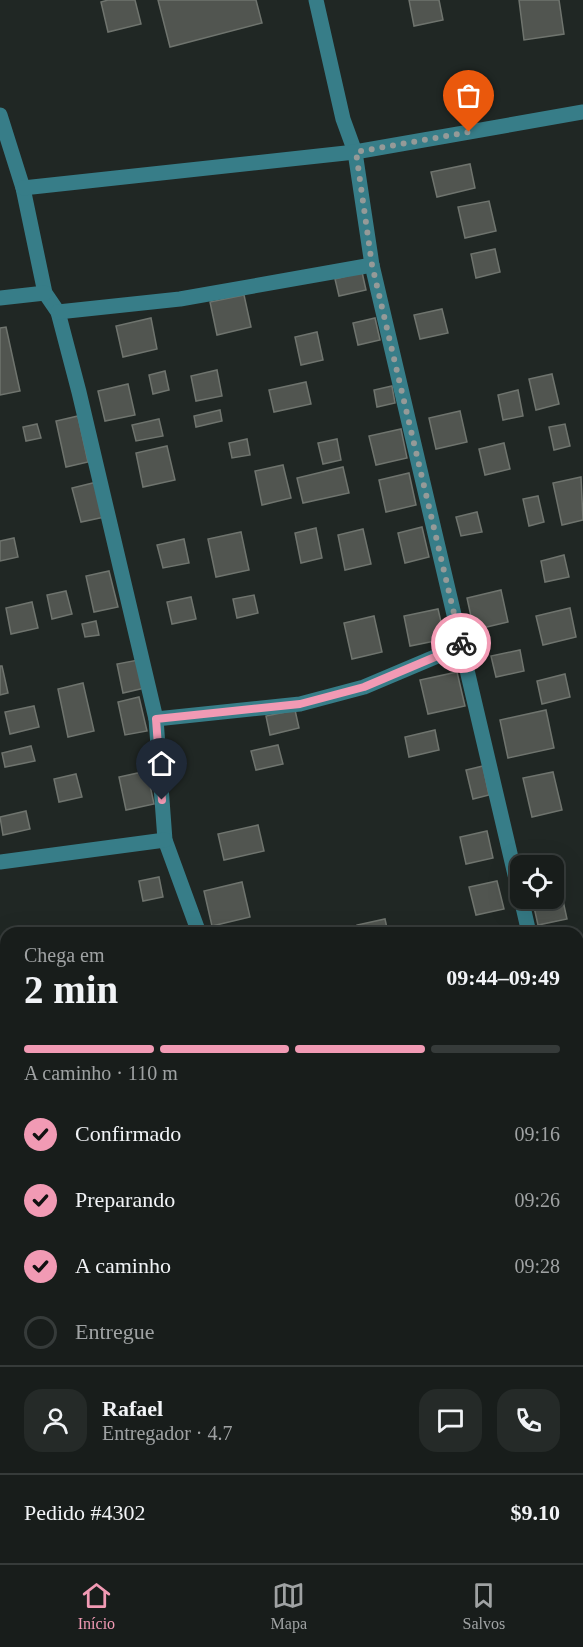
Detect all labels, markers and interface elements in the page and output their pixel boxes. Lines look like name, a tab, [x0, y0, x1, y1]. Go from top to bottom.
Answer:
pin	[443, 70, 494, 132]
icon: bag	[452, 79, 485, 112]
courier	[431, 613, 491, 673]
icon: bike	[445, 627, 478, 660]
pin	[136, 738, 187, 800]
icon: home	[145, 747, 178, 780]
map controls	[510, 855, 564, 909]
button: locate	[510, 855, 564, 909]
text: Chega em	[24, 944, 105, 966]
text: 09:44–09:49	[446, 965, 560, 990]
text: 2 min	[24, 968, 118, 1011]
text: A caminho · 110 m	[24, 1062, 178, 1084]
icon: check	[24, 1118, 57, 1151]
text: Confirmado	[75, 1121, 181, 1146]
text: 09:16	[514, 1123, 560, 1145]
icon: check	[24, 1184, 57, 1217]
text: Preparando	[75, 1187, 175, 1212]
text: 09:26	[514, 1189, 560, 1211]
icon: check	[24, 1250, 57, 1283]
text: A caminho	[75, 1253, 171, 1278]
text: 09:28	[514, 1255, 560, 1277]
text: Entregue	[75, 1319, 154, 1344]
button: person	[24, 1389, 87, 1452]
button: chat	[419, 1389, 482, 1452]
button: phone	[497, 1389, 560, 1452]
text: Rafael	[102, 1396, 163, 1421]
text: Entregador · 4.7	[102, 1422, 233, 1444]
text: Pedido #4302	[24, 1500, 146, 1525]
text: $9.10	[511, 1500, 560, 1525]
tab: Início	[78, 1579, 115, 1633]
tab: Mapa	[271, 1579, 307, 1633]
tab: Salvos	[463, 1579, 505, 1633]

